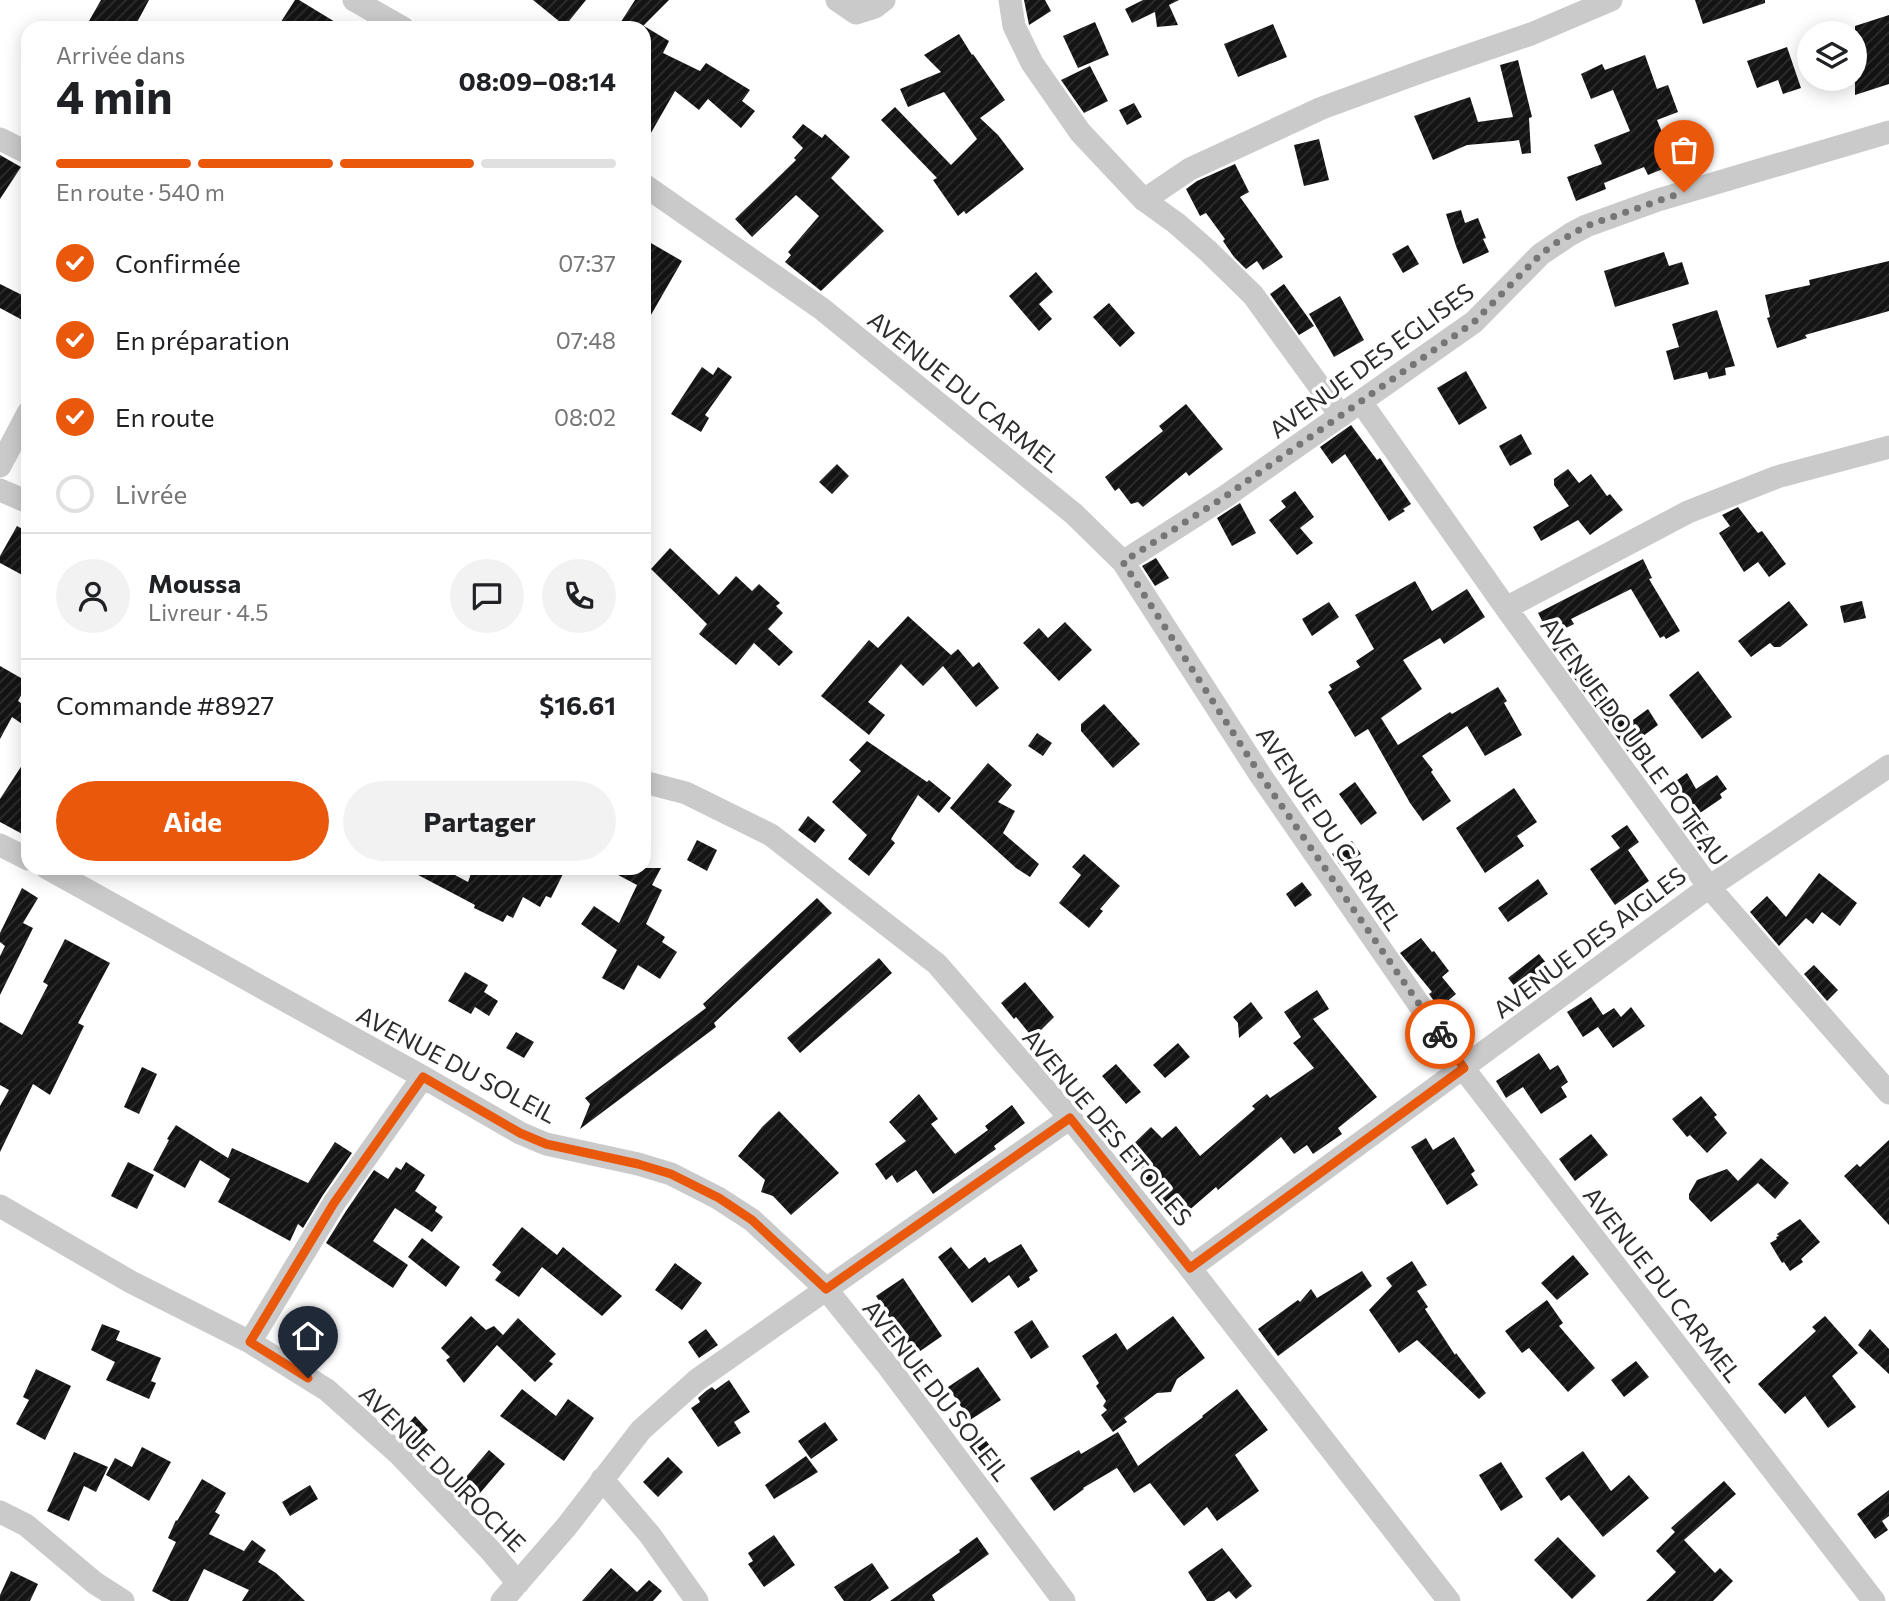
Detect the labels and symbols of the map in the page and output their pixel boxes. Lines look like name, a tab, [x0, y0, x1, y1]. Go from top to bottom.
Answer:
pin	[1654, 120, 1714, 192]
street label: AVENUE DES EGLISES	[1263, 276, 1479, 444]
street label: AVENUE DU CARMEL	[863, 304, 1067, 478]
street label: AVENUE DOUBLE POTEAU	[1535, 611, 1735, 871]
street label: AVENUE DU CARMEL	[1251, 720, 1409, 936]
street label: AVENUE DES AIGLES	[1487, 860, 1691, 1024]
street label: AVENUE DU SOLEIL	[352, 999, 562, 1129]
courier	[1405, 999, 1475, 1069]
street label: AVENUE DES ETOILES	[1017, 1023, 1199, 1231]
street label: AVENUE DU CARMEL	[1578, 1181, 1748, 1387]
street label: AVENUE DU SOLEIL	[857, 1294, 1017, 1486]
pin	[278, 1306, 338, 1378]
street label: AVENUE DU ROCHE	[354, 1379, 532, 1557]

